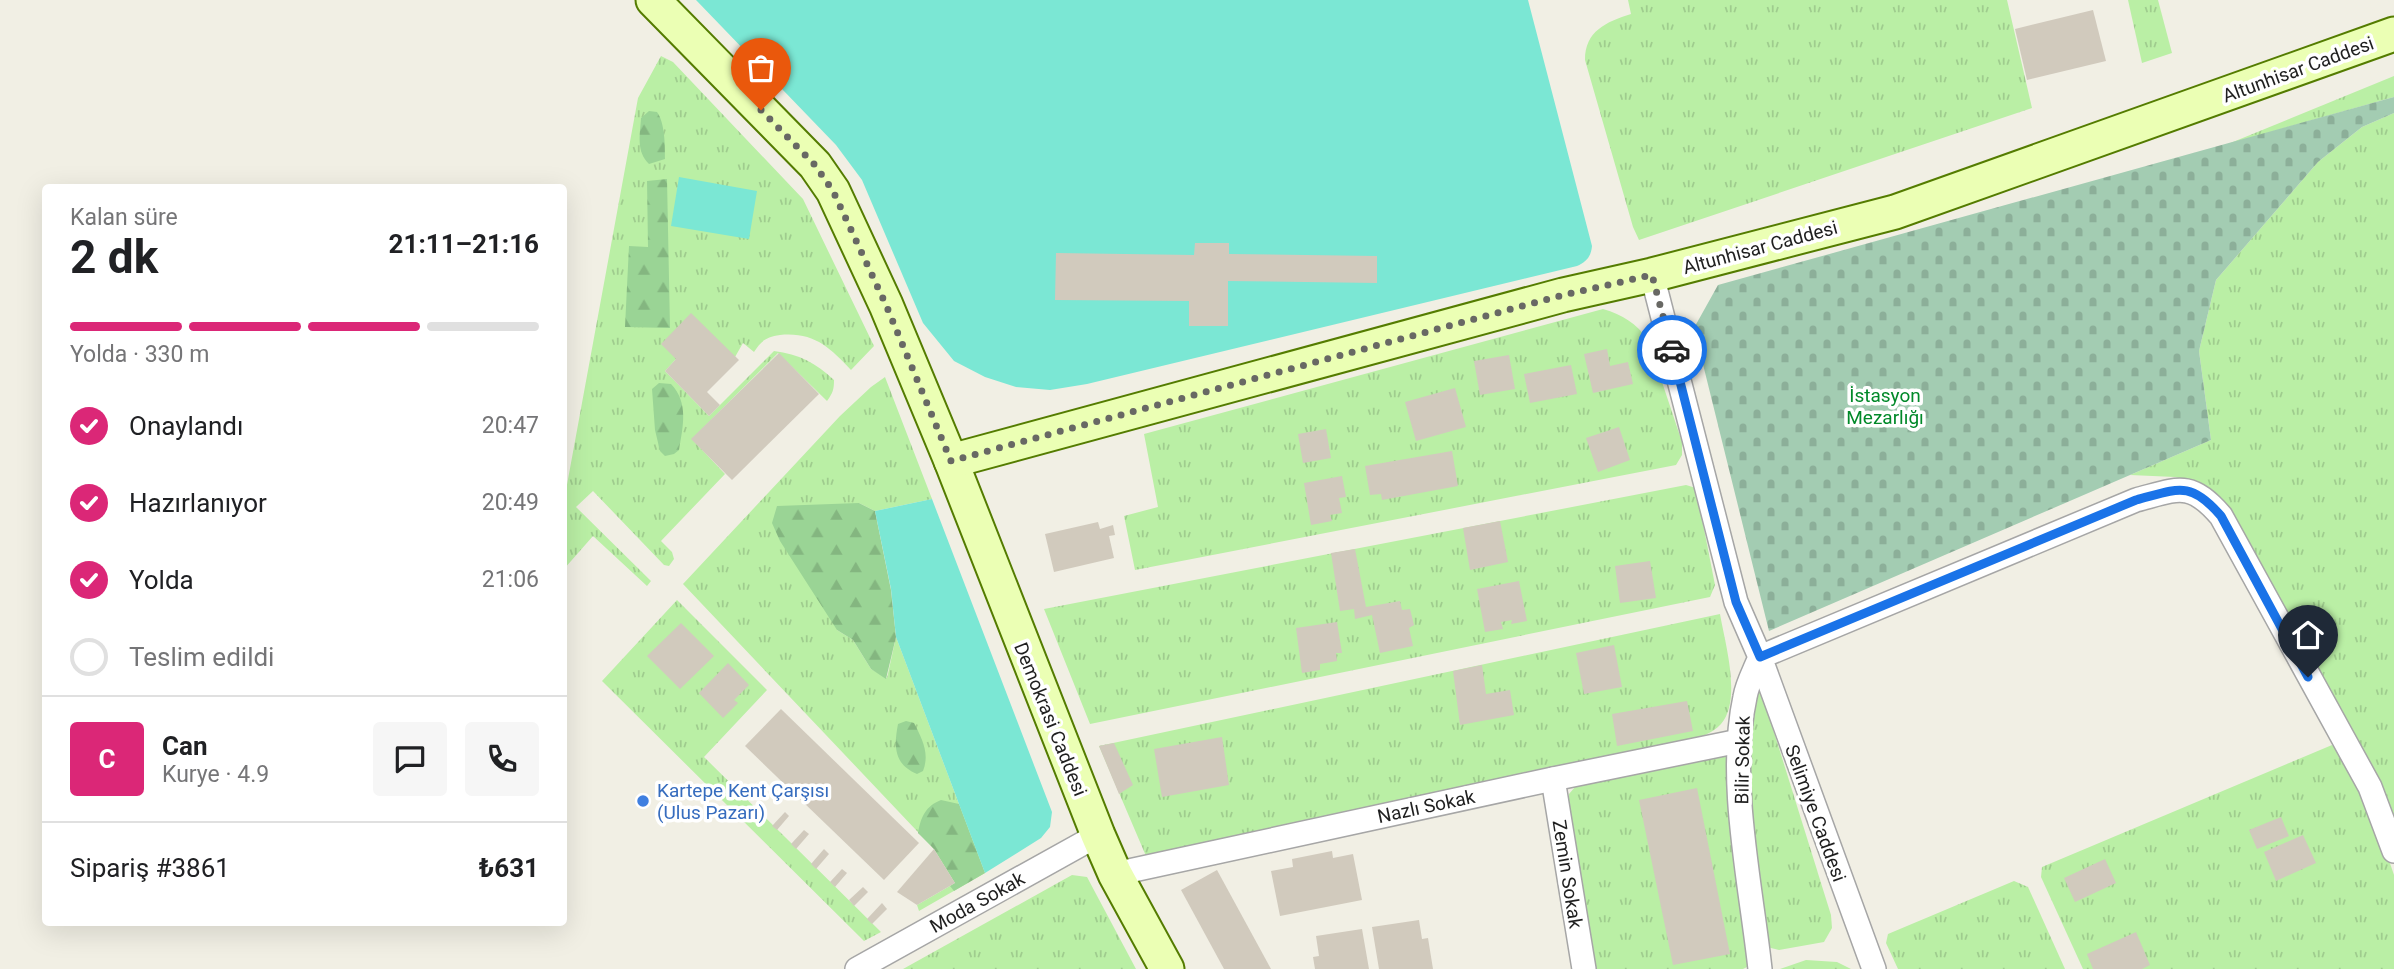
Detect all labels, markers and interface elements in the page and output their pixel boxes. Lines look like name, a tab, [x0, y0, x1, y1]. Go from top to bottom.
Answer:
street label: Altunhisar Caddesi	[2219, 31, 2377, 108]
pin	[731, 38, 791, 110]
icon: bag	[742, 49, 780, 87]
text: Kalan süre	[70, 204, 178, 231]
street label: Altunhisar Caddesi	[1680, 216, 1840, 279]
text: 21:11–21:16	[389, 229, 539, 259]
text: 2 dk	[70, 230, 158, 284]
courier	[1637, 315, 1707, 385]
icon: car	[1653, 331, 1691, 369]
text: Yolda · 330 m	[70, 341, 209, 368]
park label: İstasyon Mezarlığı	[1846, 384, 1924, 429]
icon: check	[70, 407, 108, 445]
text: Onaylandı	[129, 411, 243, 441]
text: 20:47	[482, 412, 539, 439]
icon: check	[70, 484, 108, 522]
text: Hazırlanıyor	[129, 488, 267, 518]
text: 20:49	[482, 489, 539, 516]
icon: check	[70, 561, 108, 599]
text: Yolda	[129, 565, 194, 595]
text: 21:06	[482, 566, 539, 593]
pin	[2278, 605, 2338, 677]
icon: home	[2289, 616, 2327, 654]
street label: Demokrasi Caddesi	[1009, 639, 1092, 799]
text: Teslim edildi	[129, 642, 274, 672]
street label: Bilir Sokak	[1730, 715, 1755, 804]
button: chat	[373, 722, 447, 796]
button: phone	[465, 722, 539, 796]
text: Can	[162, 731, 208, 761]
street label: Selimiye Caddesi	[1780, 741, 1851, 885]
text: C	[98, 744, 116, 774]
text: Kurye · 4.9	[162, 761, 269, 788]
place label: Kartepe Kent Çarşısı (Ulus Pazarı)	[657, 779, 829, 824]
street label: Nazlı Sokak	[1375, 785, 1477, 828]
marker: Kartepe Kent Çarşısı (Ulus Pazarı)	[635, 793, 651, 809]
street label: Zemin Sokak	[1548, 818, 1587, 930]
text: Sipariş #3861	[70, 853, 230, 883]
text: ₺631	[479, 853, 539, 883]
street label: Moda Sokak	[926, 867, 1029, 938]

